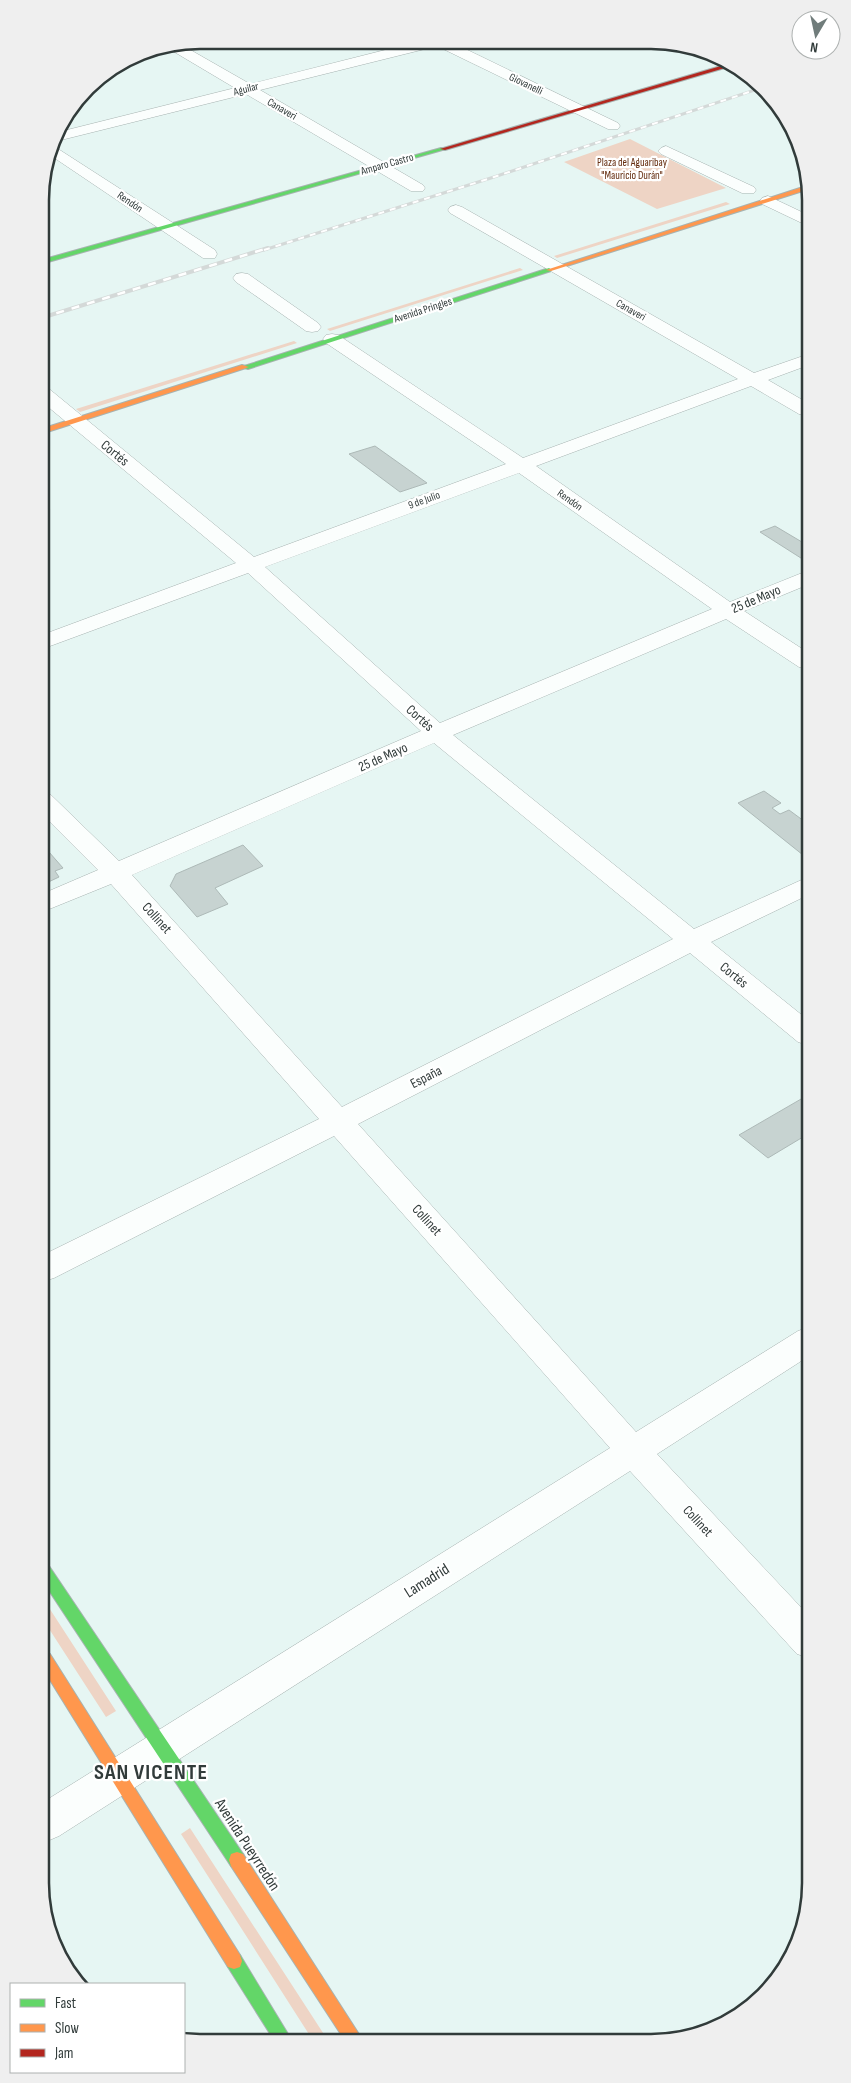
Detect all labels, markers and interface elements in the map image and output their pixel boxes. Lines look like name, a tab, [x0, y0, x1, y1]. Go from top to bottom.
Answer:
north arrow	[791, 10, 841, 60]
text: N	[809, 38, 819, 56]
street label: Giovanelli	[507, 70, 545, 98]
street label: Aguilar	[231, 80, 260, 99]
street label: Canaveri	[265, 95, 299, 123]
street label: Amparo Castro	[358, 150, 415, 178]
park label: Plaza del Aguaribay "Mauricio Durán"	[597, 156, 668, 182]
street label: Rendón	[115, 189, 145, 215]
street label: Avenida Pringles	[392, 295, 454, 326]
street label: Canaveri	[614, 297, 648, 323]
street label: Cortés	[97, 436, 133, 470]
street label: Rendón	[555, 487, 585, 514]
street label: 9 de Julio	[406, 488, 442, 512]
street label: 25 de Mayo	[729, 581, 783, 617]
street label: Cortés	[403, 701, 437, 735]
street label: 25 de Mayo	[356, 739, 410, 775]
street label: Collinet	[138, 899, 176, 937]
street label: Cortés	[716, 958, 752, 992]
street label: España	[407, 1062, 445, 1092]
street label: Collinet	[408, 1201, 446, 1239]
street label: Collinet	[679, 1502, 717, 1540]
street label: Lamadrid	[401, 1560, 453, 1602]
district label: SAN VICENTE	[94, 1759, 208, 1786]
street label: Avenida Pueyrredón	[210, 1795, 284, 1895]
legend	[10, 1983, 185, 2073]
text: Fast	[55, 1994, 77, 2013]
text: Slow	[55, 2019, 79, 2038]
text: Jam	[54, 2044, 73, 2063]

